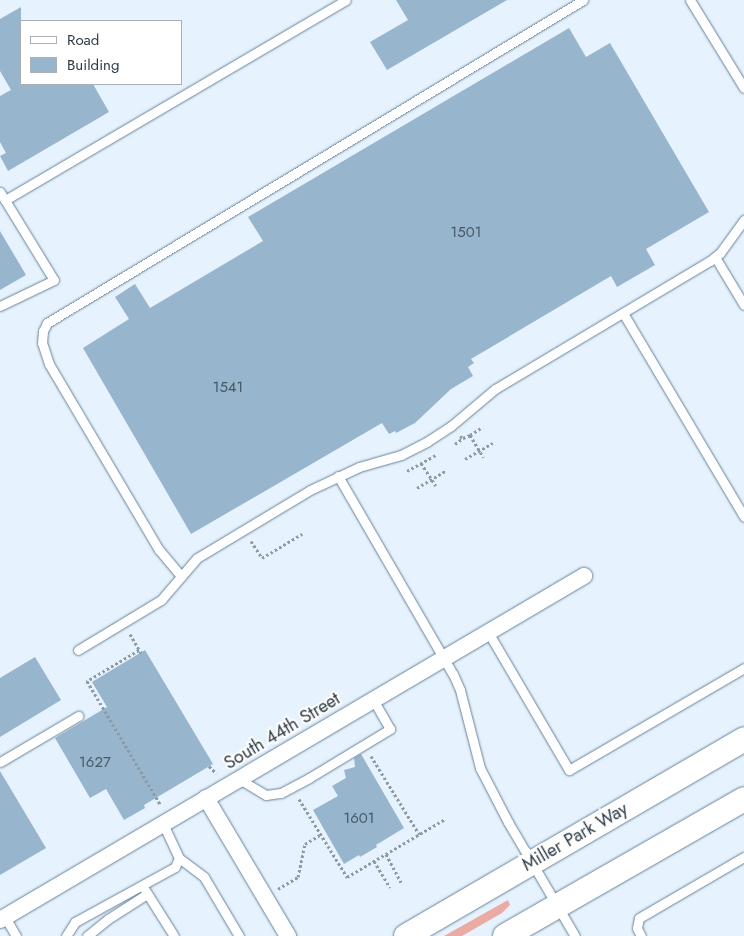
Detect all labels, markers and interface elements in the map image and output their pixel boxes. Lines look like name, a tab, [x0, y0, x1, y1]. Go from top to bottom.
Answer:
legend	[20, 20, 182, 85]
text: Road	[67, 29, 99, 51]
text: Building	[67, 54, 119, 76]
house number: 1501	[451, 224, 481, 242]
house number: 1541	[213, 379, 243, 397]
street label: South 44th Street	[220, 688, 344, 774]
house number: 1627	[79, 754, 111, 772]
street label: Miller Park Way	[518, 798, 632, 876]
house number: 1601	[343, 810, 375, 828]

